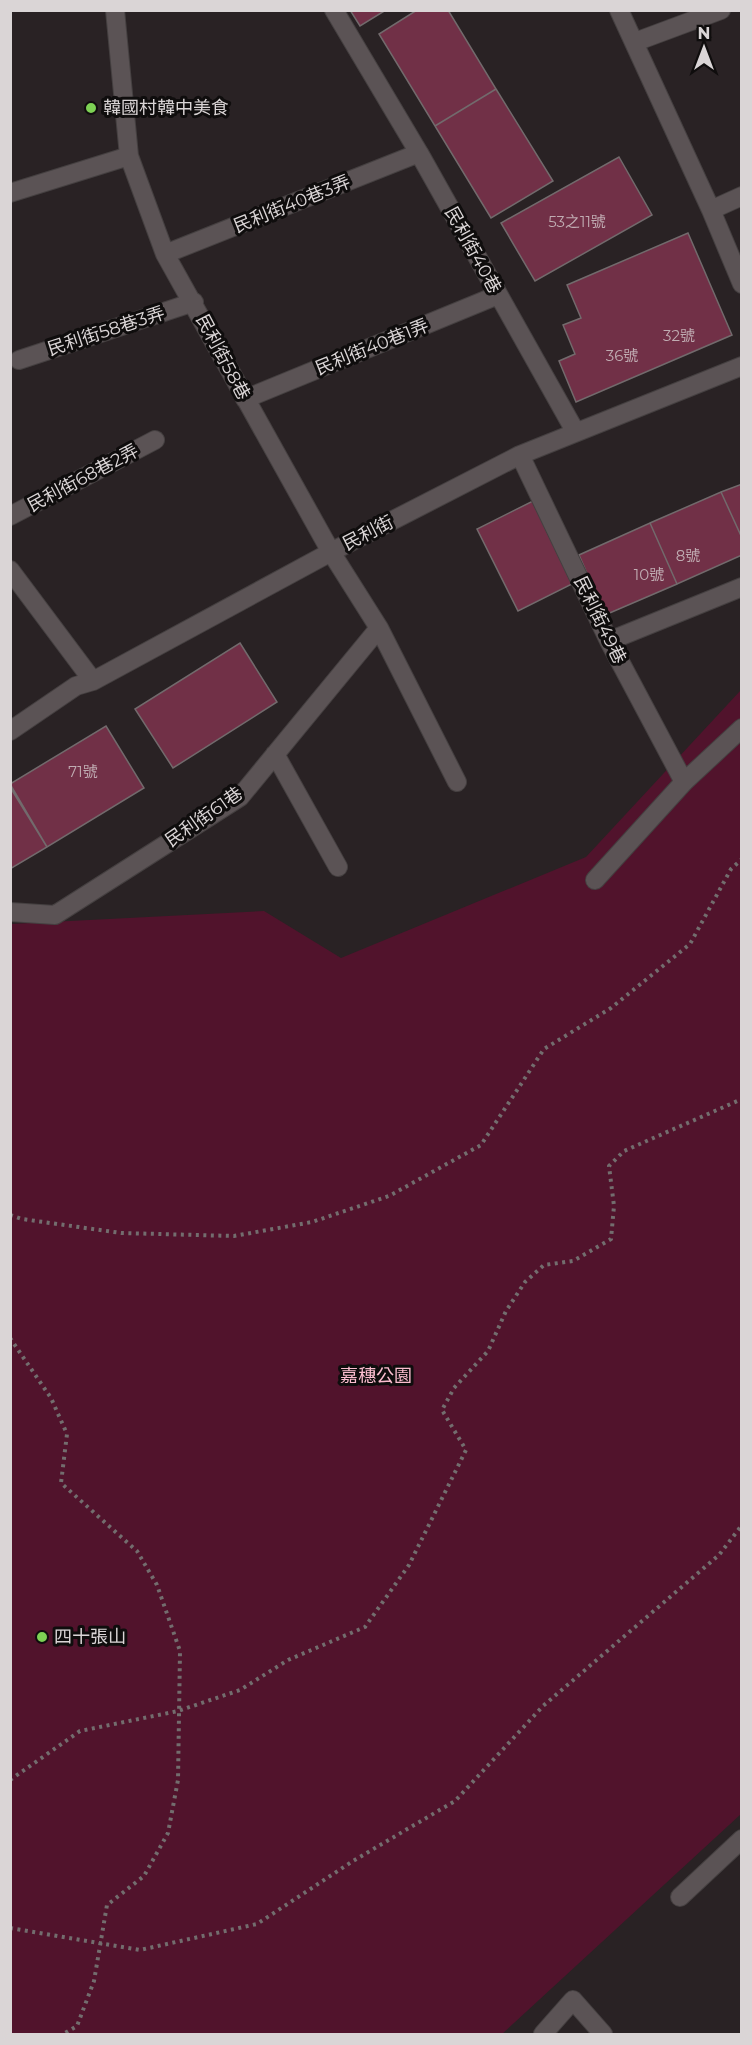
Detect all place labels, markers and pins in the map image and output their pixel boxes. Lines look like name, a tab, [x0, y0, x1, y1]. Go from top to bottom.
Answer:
place label: 韓國村韓中美食	[103, 97, 229, 119]
marker: 韓國村韓中美食	[84, 101, 98, 115]
place label: 四十張山	[54, 1626, 126, 1648]
marker: 四十張山	[35, 1630, 49, 1644]

